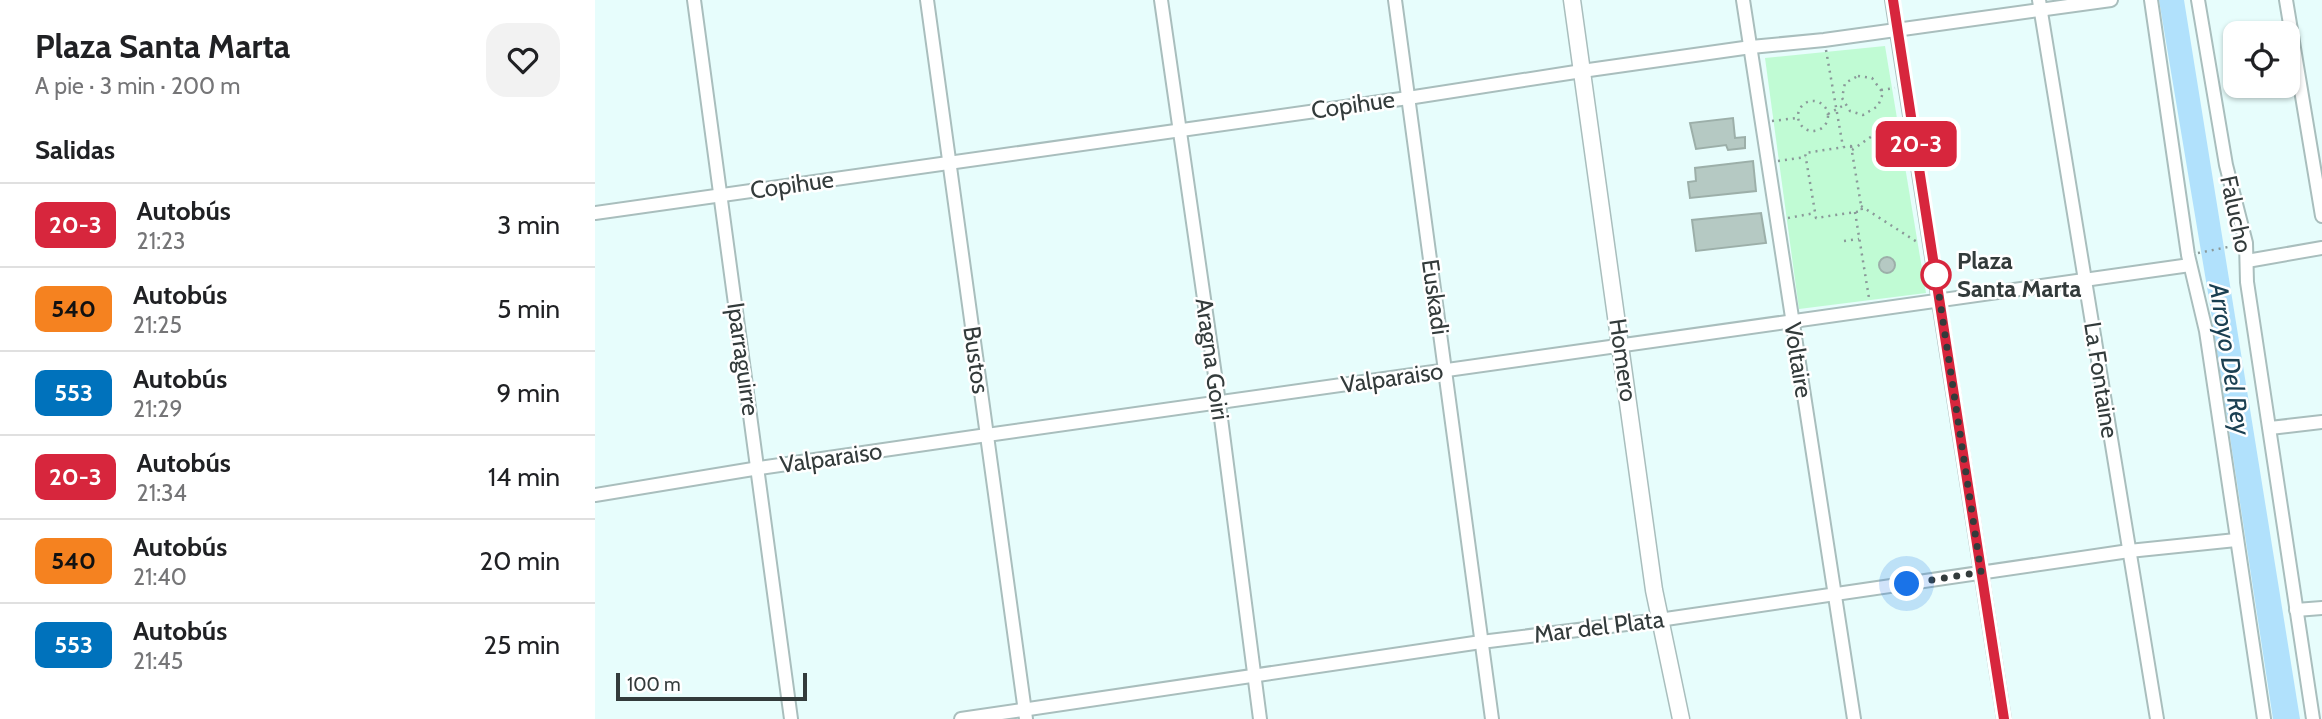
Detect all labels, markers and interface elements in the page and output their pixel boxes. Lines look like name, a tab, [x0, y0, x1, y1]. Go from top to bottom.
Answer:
map controls	[2223, 21, 2300, 98]
button: locate	[2223, 21, 2300, 98]
button: heart	[486, 23, 560, 97]
text: Plaza Santa Marta	[35, 26, 290, 66]
text: A pie · 3 min · 200 m	[35, 72, 240, 100]
street label: Copihue	[1309, 84, 1397, 125]
line badge: 20-3	[1867, 121, 1965, 167]
text: 20-3	[1890, 129, 1942, 158]
text: Salidas	[35, 134, 115, 166]
street label: Copihue	[748, 164, 836, 205]
street label: Falucho	[2214, 173, 2259, 255]
text: Autobús	[137, 195, 231, 227]
text: 3 min	[497, 209, 560, 241]
text: 20-3	[49, 210, 102, 239]
text: 21:23	[137, 227, 185, 255]
place label: Plaza Santa Marta	[1957, 246, 2082, 303]
street label: Euskadi	[1416, 257, 1455, 337]
marker: Plaza Santa Marta	[1921, 260, 1951, 290]
text: Autobús	[133, 279, 227, 311]
water label: Arroyo Del Rey	[2202, 280, 2258, 438]
text: 5 min	[497, 293, 560, 325]
text: 540	[51, 294, 96, 323]
street label: Aragna Goiri	[1190, 296, 1235, 422]
street label: Iparraguirre	[721, 300, 766, 417]
text: 21:25	[133, 311, 182, 339]
street label: Homero	[1603, 317, 1644, 403]
street label: Voltaire	[1778, 320, 1819, 400]
street label: La Fontaine	[2078, 320, 2125, 440]
street label: Bustos	[957, 324, 996, 396]
street label: Valparaiso	[1339, 356, 1445, 399]
text: Autobús	[133, 363, 227, 395]
text: 9 min	[497, 377, 560, 409]
text: 553	[54, 378, 93, 407]
text: 21:29	[133, 395, 182, 423]
street label: Valparaiso	[778, 436, 884, 479]
text: Autobús	[137, 447, 231, 479]
text: 14 min	[488, 461, 560, 493]
text: 20-3	[49, 462, 102, 491]
text: 21:34	[137, 479, 187, 507]
text: Autobús	[133, 531, 227, 563]
text: 20 min	[480, 545, 560, 577]
text: 540	[51, 546, 96, 575]
text: 21:40	[133, 563, 187, 591]
your location	[1889, 566, 1924, 601]
street label: Mar del Plata	[1532, 604, 1666, 649]
text: Autobús	[133, 615, 227, 647]
text: 25 min	[484, 629, 560, 661]
text: 553	[54, 630, 93, 659]
text: 21:45	[133, 647, 183, 675]
scale bar	[616, 670, 807, 702]
text: 100 m	[627, 673, 681, 696]

